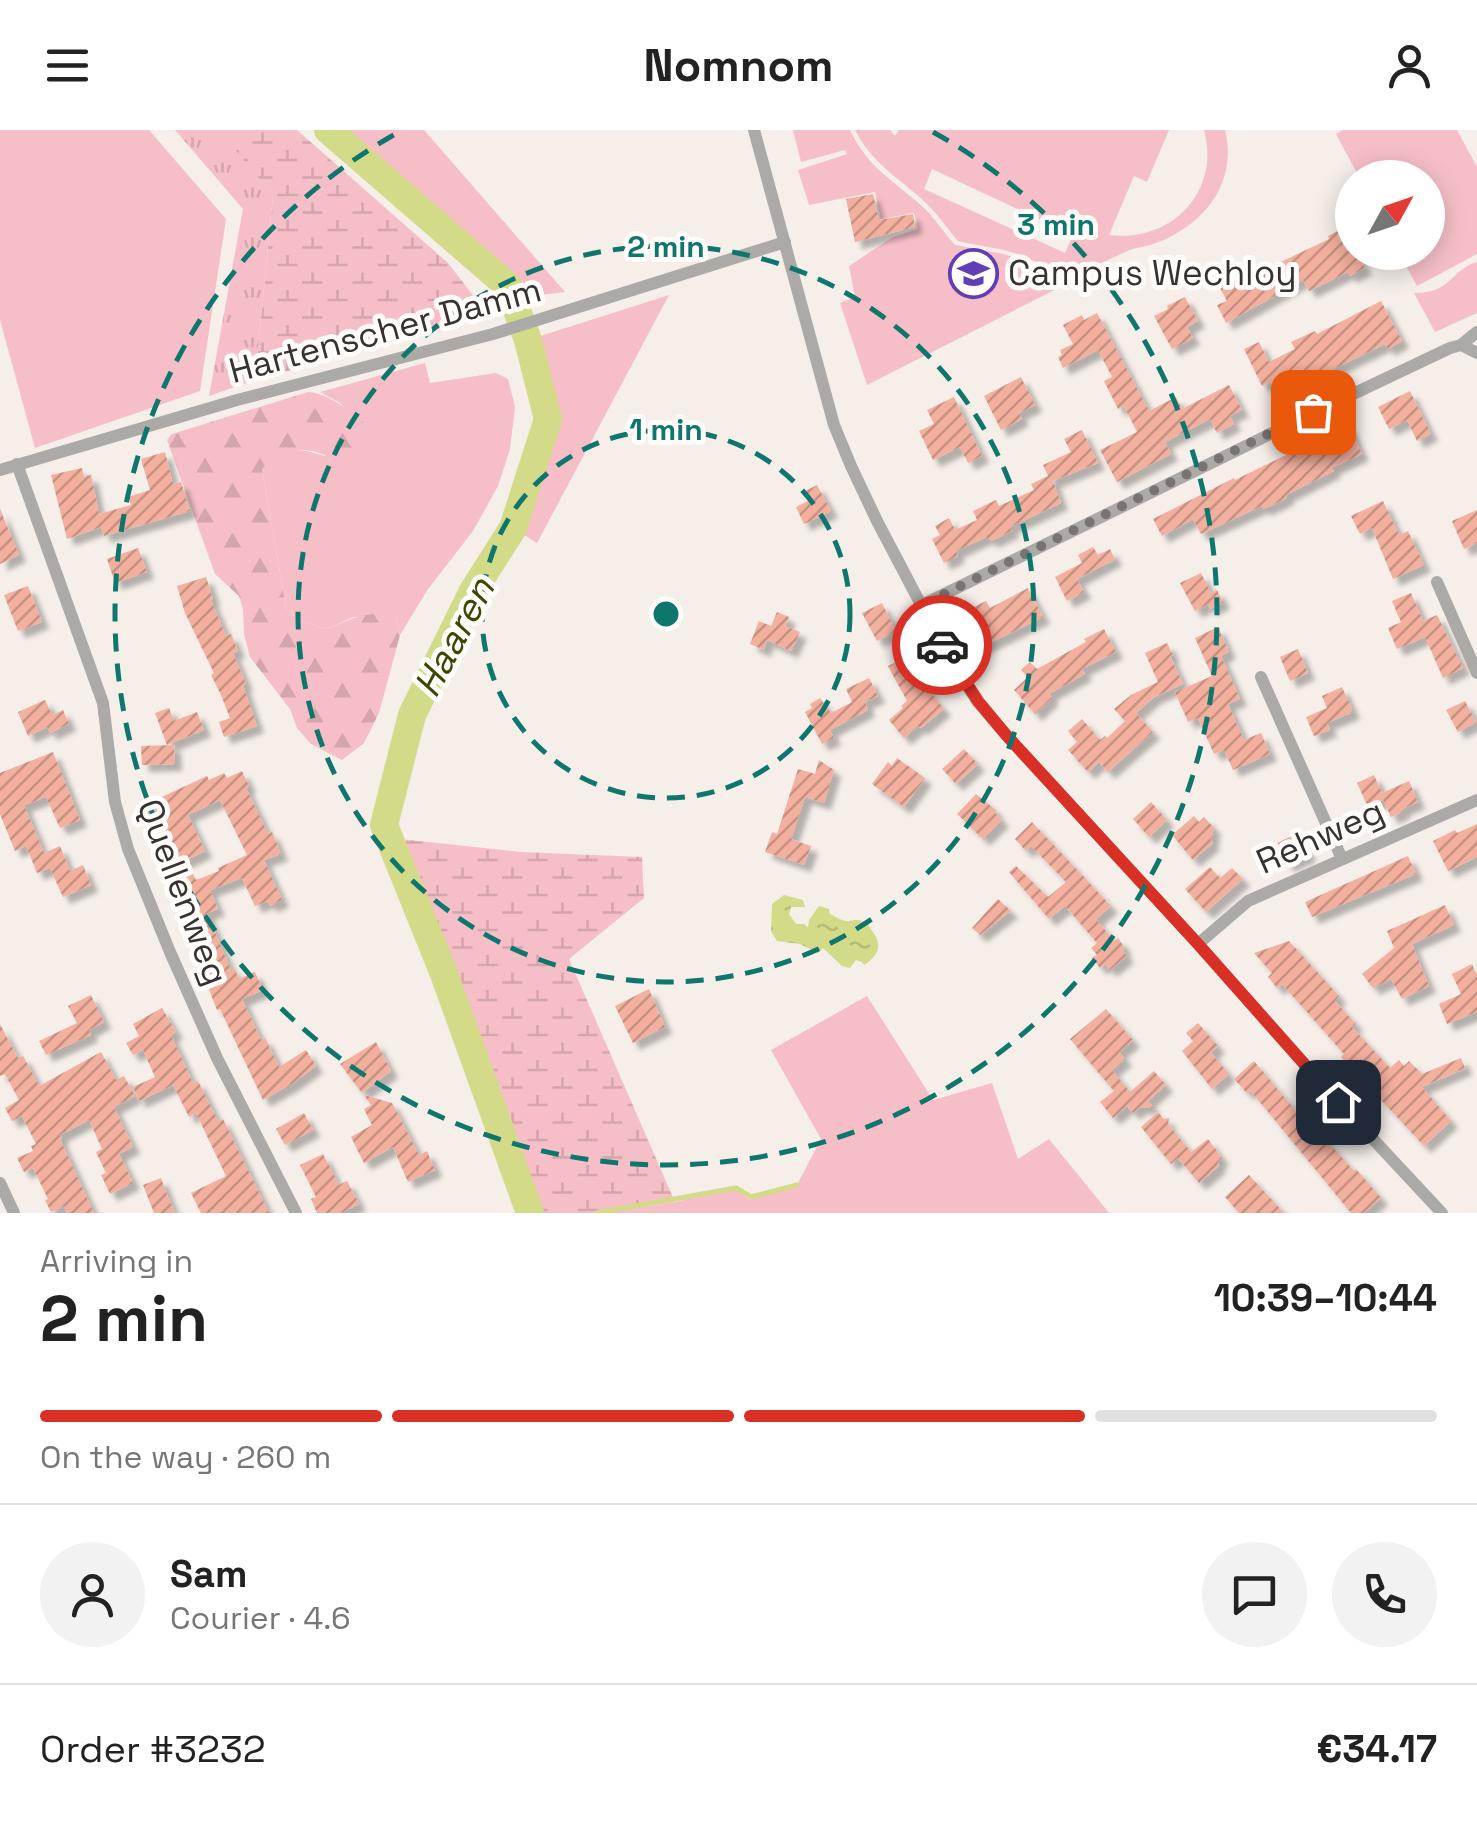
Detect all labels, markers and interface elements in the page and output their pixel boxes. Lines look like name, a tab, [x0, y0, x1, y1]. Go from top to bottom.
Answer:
text: Nomnom	[644, 37, 833, 94]
icon: menu	[40, 38, 95, 93]
icon: person	[1382, 38, 1437, 93]
north arrow	[1335, 160, 1445, 270]
map controls	[1335, 160, 1445, 270]
text: 3 min	[1017, 205, 1095, 244]
text: 2 min	[627, 227, 705, 266]
school or university icon: Campus Wechloy	[947, 247, 999, 299]
place label: Campus Wechloy	[1008, 251, 1297, 295]
street label: Hartenscher Damm	[224, 267, 546, 393]
pin	[1271, 370, 1356, 455]
icon: bag	[1286, 385, 1341, 440]
text: 1 min	[629, 410, 703, 449]
water label: Haaren	[403, 569, 506, 705]
courier	[892, 595, 992, 695]
centre of rings	[648, 596, 684, 632]
icon: car	[915, 618, 970, 673]
street label: Rehweg	[1249, 788, 1391, 884]
street label: Quellenweg	[127, 793, 239, 991]
pin	[1296, 1060, 1381, 1145]
icon: home	[1311, 1075, 1366, 1130]
text: Arriving in	[40, 1241, 193, 1281]
text: 10:39–10:44	[1214, 1274, 1437, 1322]
text: 2 min	[40, 1277, 208, 1360]
text: On the way · 260 m	[40, 1437, 331, 1477]
button: person	[40, 1542, 145, 1647]
button: chat	[1202, 1542, 1307, 1647]
button: phone	[1332, 1542, 1437, 1647]
text: Sam	[170, 1550, 247, 1598]
text: Courier · 4.6	[170, 1598, 351, 1638]
text: Order #3232	[40, 1725, 266, 1773]
text: €34.17	[1316, 1725, 1437, 1773]

